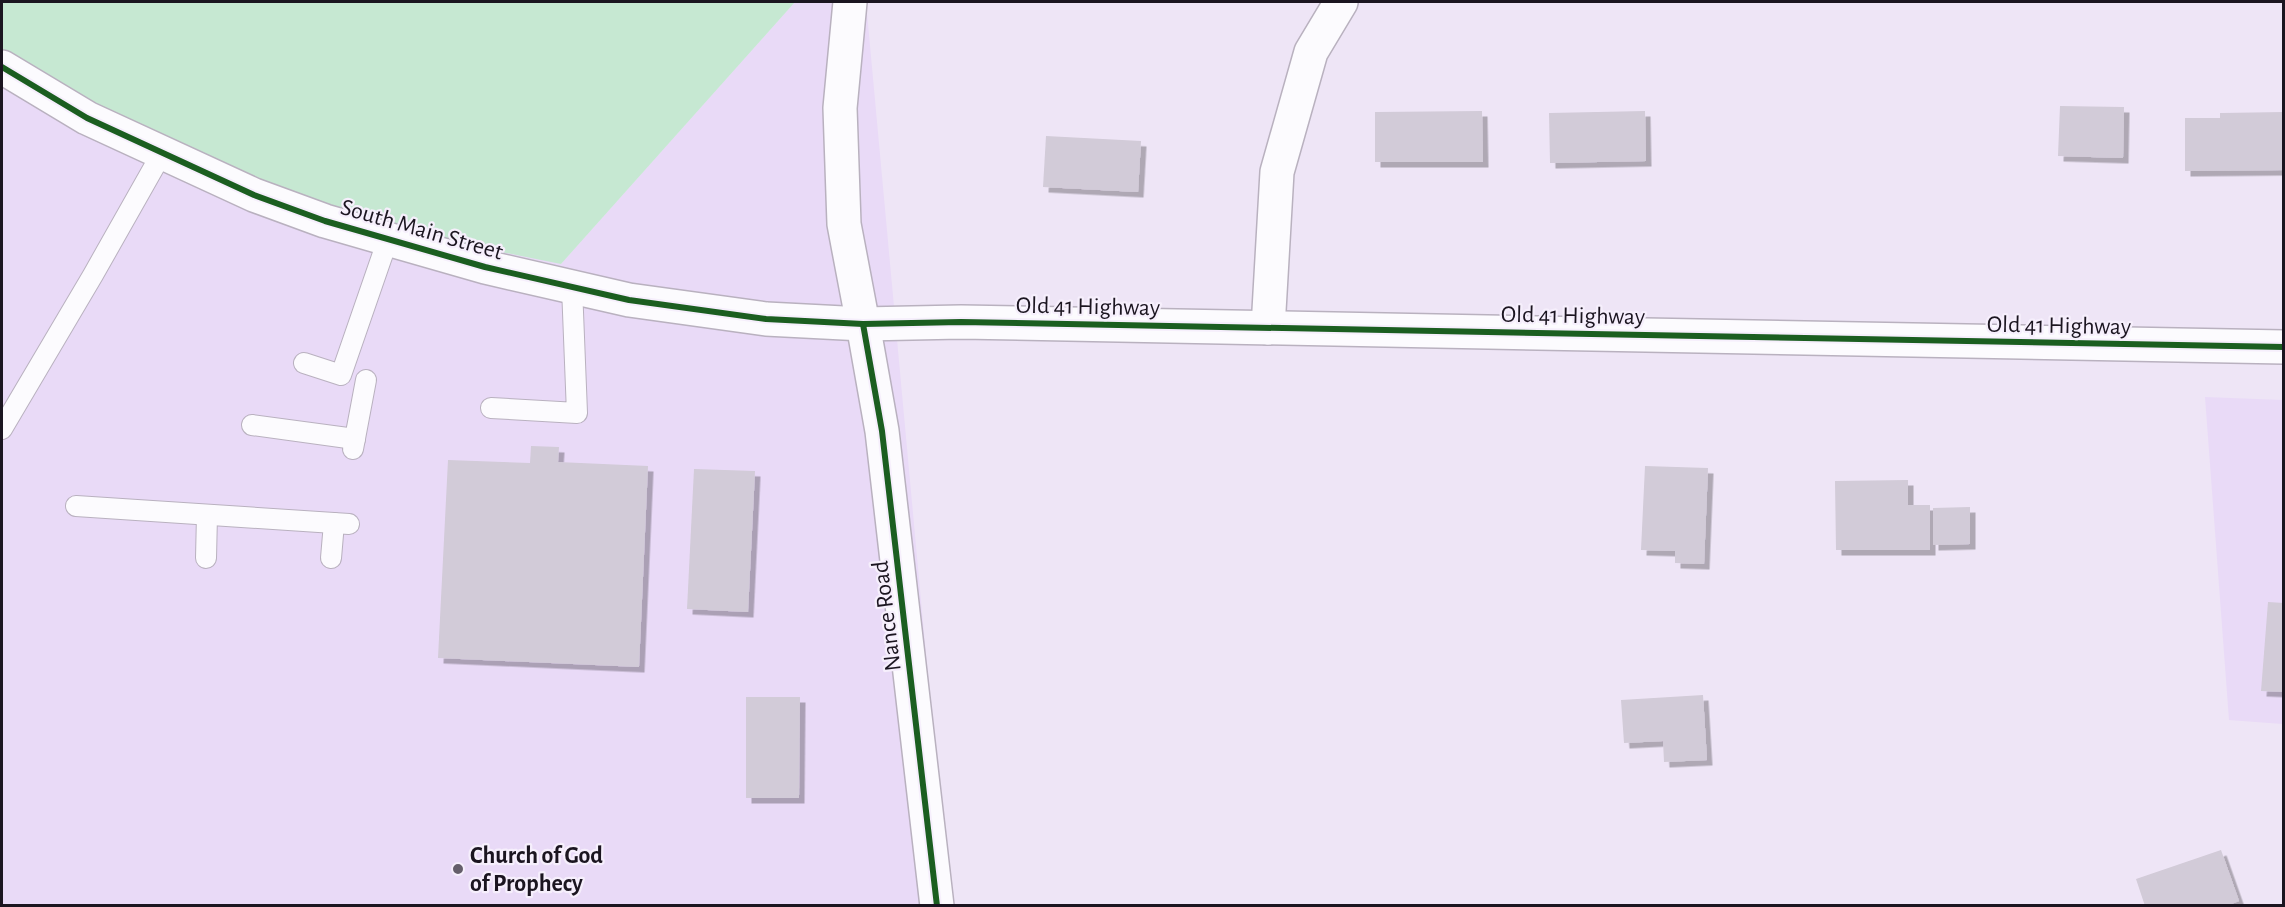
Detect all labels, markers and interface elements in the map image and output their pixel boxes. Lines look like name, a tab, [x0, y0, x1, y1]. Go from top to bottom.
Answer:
street label: South Main Street	[338, 195, 506, 265]
street label: Old 41 Highway	[1016, 294, 1160, 320]
street label: Old 41 Highway	[1501, 303, 1645, 329]
street label: Old 41 Highway	[1987, 313, 2131, 339]
street label: Nance Road	[868, 559, 906, 673]
place label: Church of God of Prophecy	[470, 844, 603, 896]
marker: Church of God of Prophecy	[451, 862, 465, 876]

